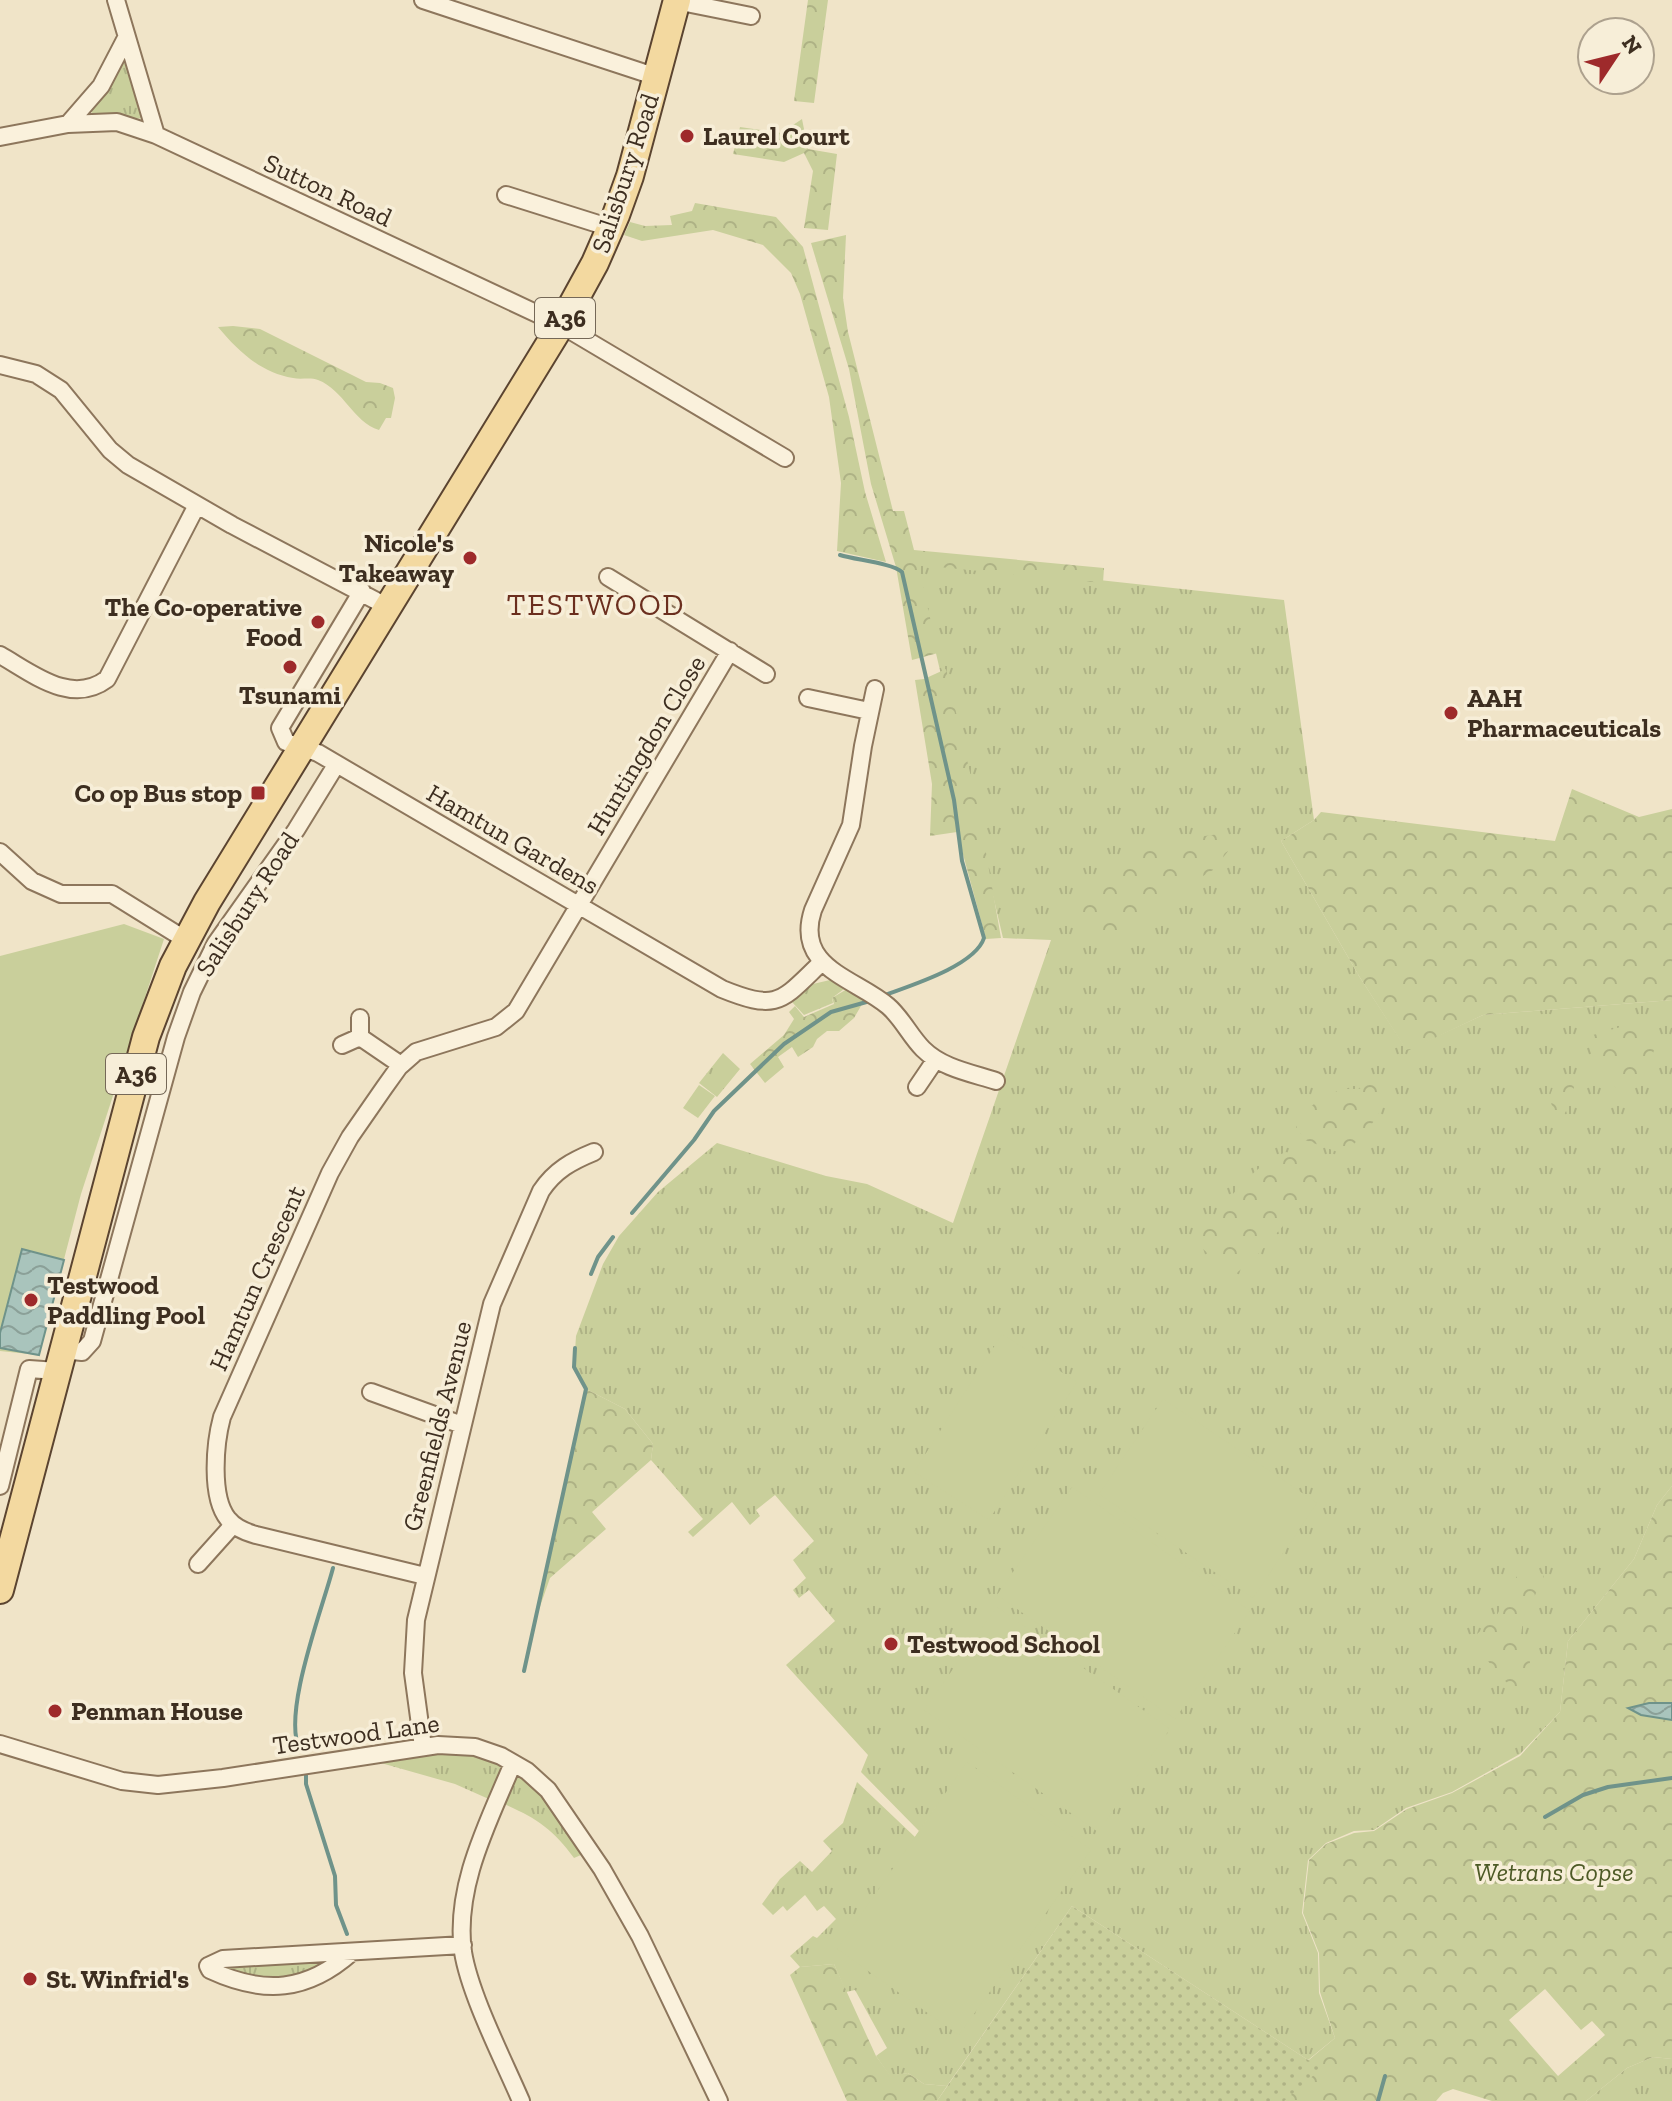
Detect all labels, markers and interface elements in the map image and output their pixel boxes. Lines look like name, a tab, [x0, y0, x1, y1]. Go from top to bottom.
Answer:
north arrow	[1576, 16, 1656, 96]
text: N	[1616, 30, 1648, 60]
street label: Salisbury Road	[584, 89, 666, 257]
place label: Laurel Court	[703, 120, 850, 152]
marker: Laurel Court	[678, 127, 696, 145]
street label: Sutton Road	[259, 146, 397, 234]
road number: A36	[535, 298, 595, 338]
place label: Nicole's Takeaway	[339, 527, 454, 589]
marker: Nicole's Takeaway	[461, 549, 479, 567]
district label: TESTWOOD	[507, 587, 685, 623]
place label: The Co-operative Food	[105, 591, 302, 653]
marker: The Co-operative Food	[309, 613, 327, 631]
street label: Huntingdon Close	[580, 649, 712, 841]
marker: Tsunami	[281, 658, 299, 676]
place label: Tsunami	[239, 679, 341, 711]
place label: AAH Pharmaceuticals	[1467, 682, 1661, 744]
marker: AAH Pharmaceuticals	[1442, 704, 1460, 722]
place label: Co op Bus stop	[75, 777, 242, 809]
street label: Hamtun Gardens	[421, 777, 605, 901]
marker: Co op Bus stop	[249, 784, 267, 802]
street label: Salisbury Road	[188, 826, 306, 982]
road number: A36	[106, 1054, 166, 1094]
street label: Hamtun Crescent	[202, 1180, 312, 1376]
place label: Testwood Paddling Pool	[47, 1269, 205, 1331]
marker: Testwood Paddling Pool	[22, 1291, 40, 1309]
street label: Greenfields Avenue	[395, 1318, 479, 1534]
place label: Testwood School	[907, 1628, 1100, 1660]
marker: Testwood School	[882, 1635, 900, 1653]
place label: Penman House	[71, 1695, 243, 1727]
marker: Penman House	[46, 1702, 64, 1720]
street label: Testwood Lane	[271, 1706, 441, 1762]
park label: Wetrans Copse	[1474, 1856, 1634, 1888]
place label: St. Winfrid's	[46, 1963, 189, 1995]
marker: St. Winfrid's	[21, 1970, 39, 1988]

